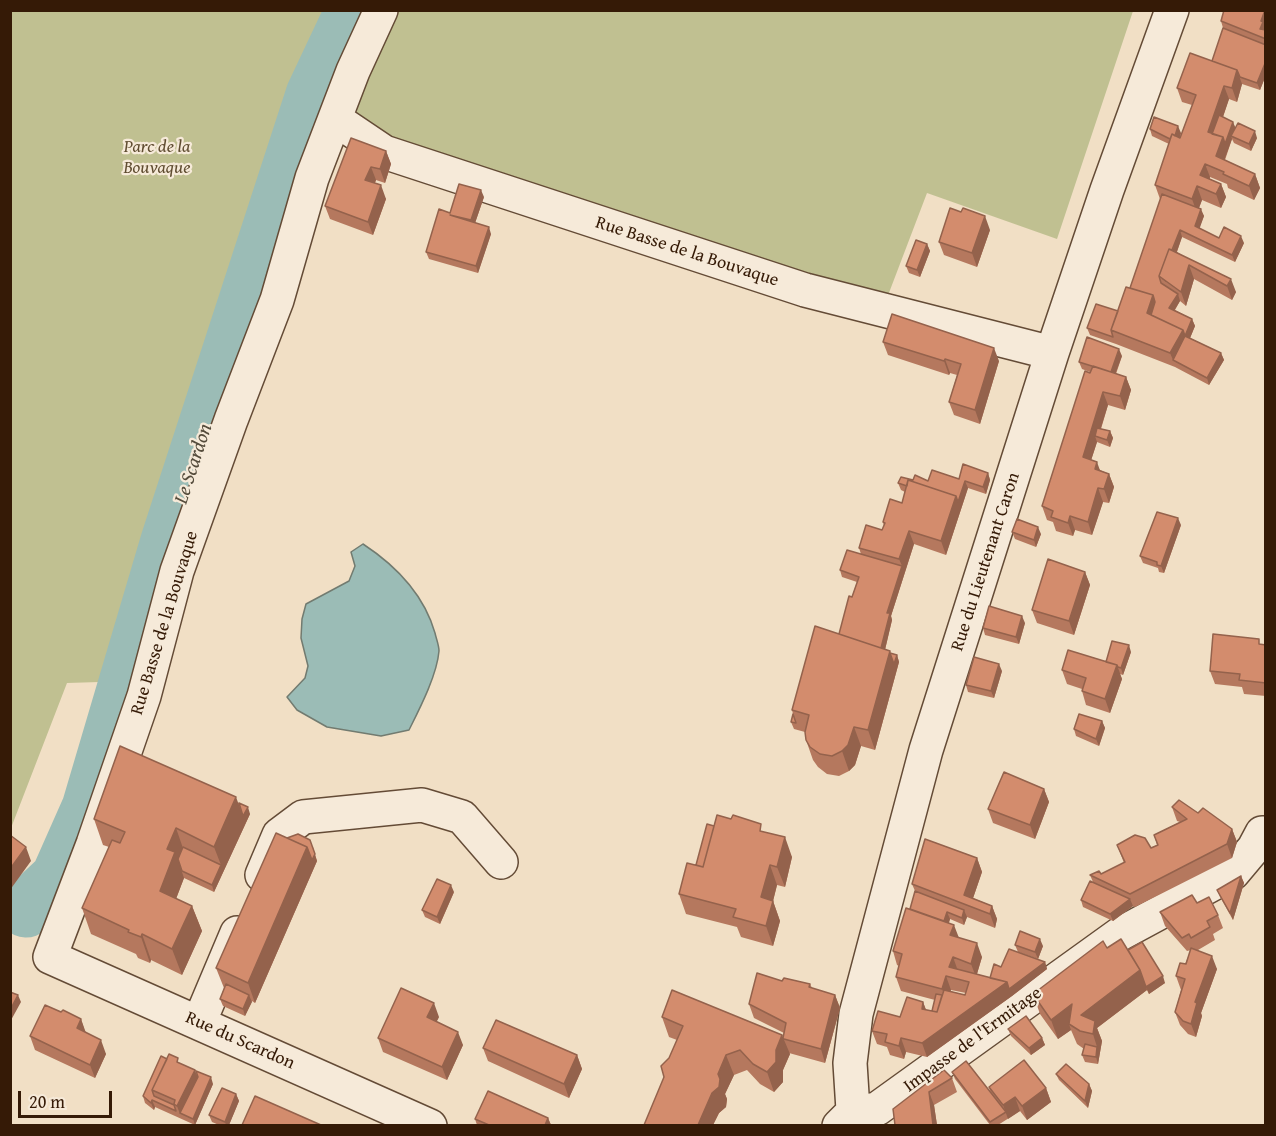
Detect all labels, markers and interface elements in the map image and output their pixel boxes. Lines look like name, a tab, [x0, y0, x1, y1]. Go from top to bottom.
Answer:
park label: Parc de la Bouvaque	[123, 136, 191, 178]
street label: Rue Basse de la Bouvaque	[593, 212, 781, 292]
water label: Le Scardon	[170, 421, 218, 507]
street label: Rue du Lieutenant Caron	[947, 470, 1025, 654]
street label: Rue Basse de la Bouvaque	[127, 528, 203, 718]
street label: Impasse de l'Ermitage	[900, 983, 1046, 1097]
street label: Rue du Scardon	[182, 1007, 298, 1075]
scale bar	[21, 1079, 116, 1117]
text: 20 m	[29, 1088, 65, 1115]

